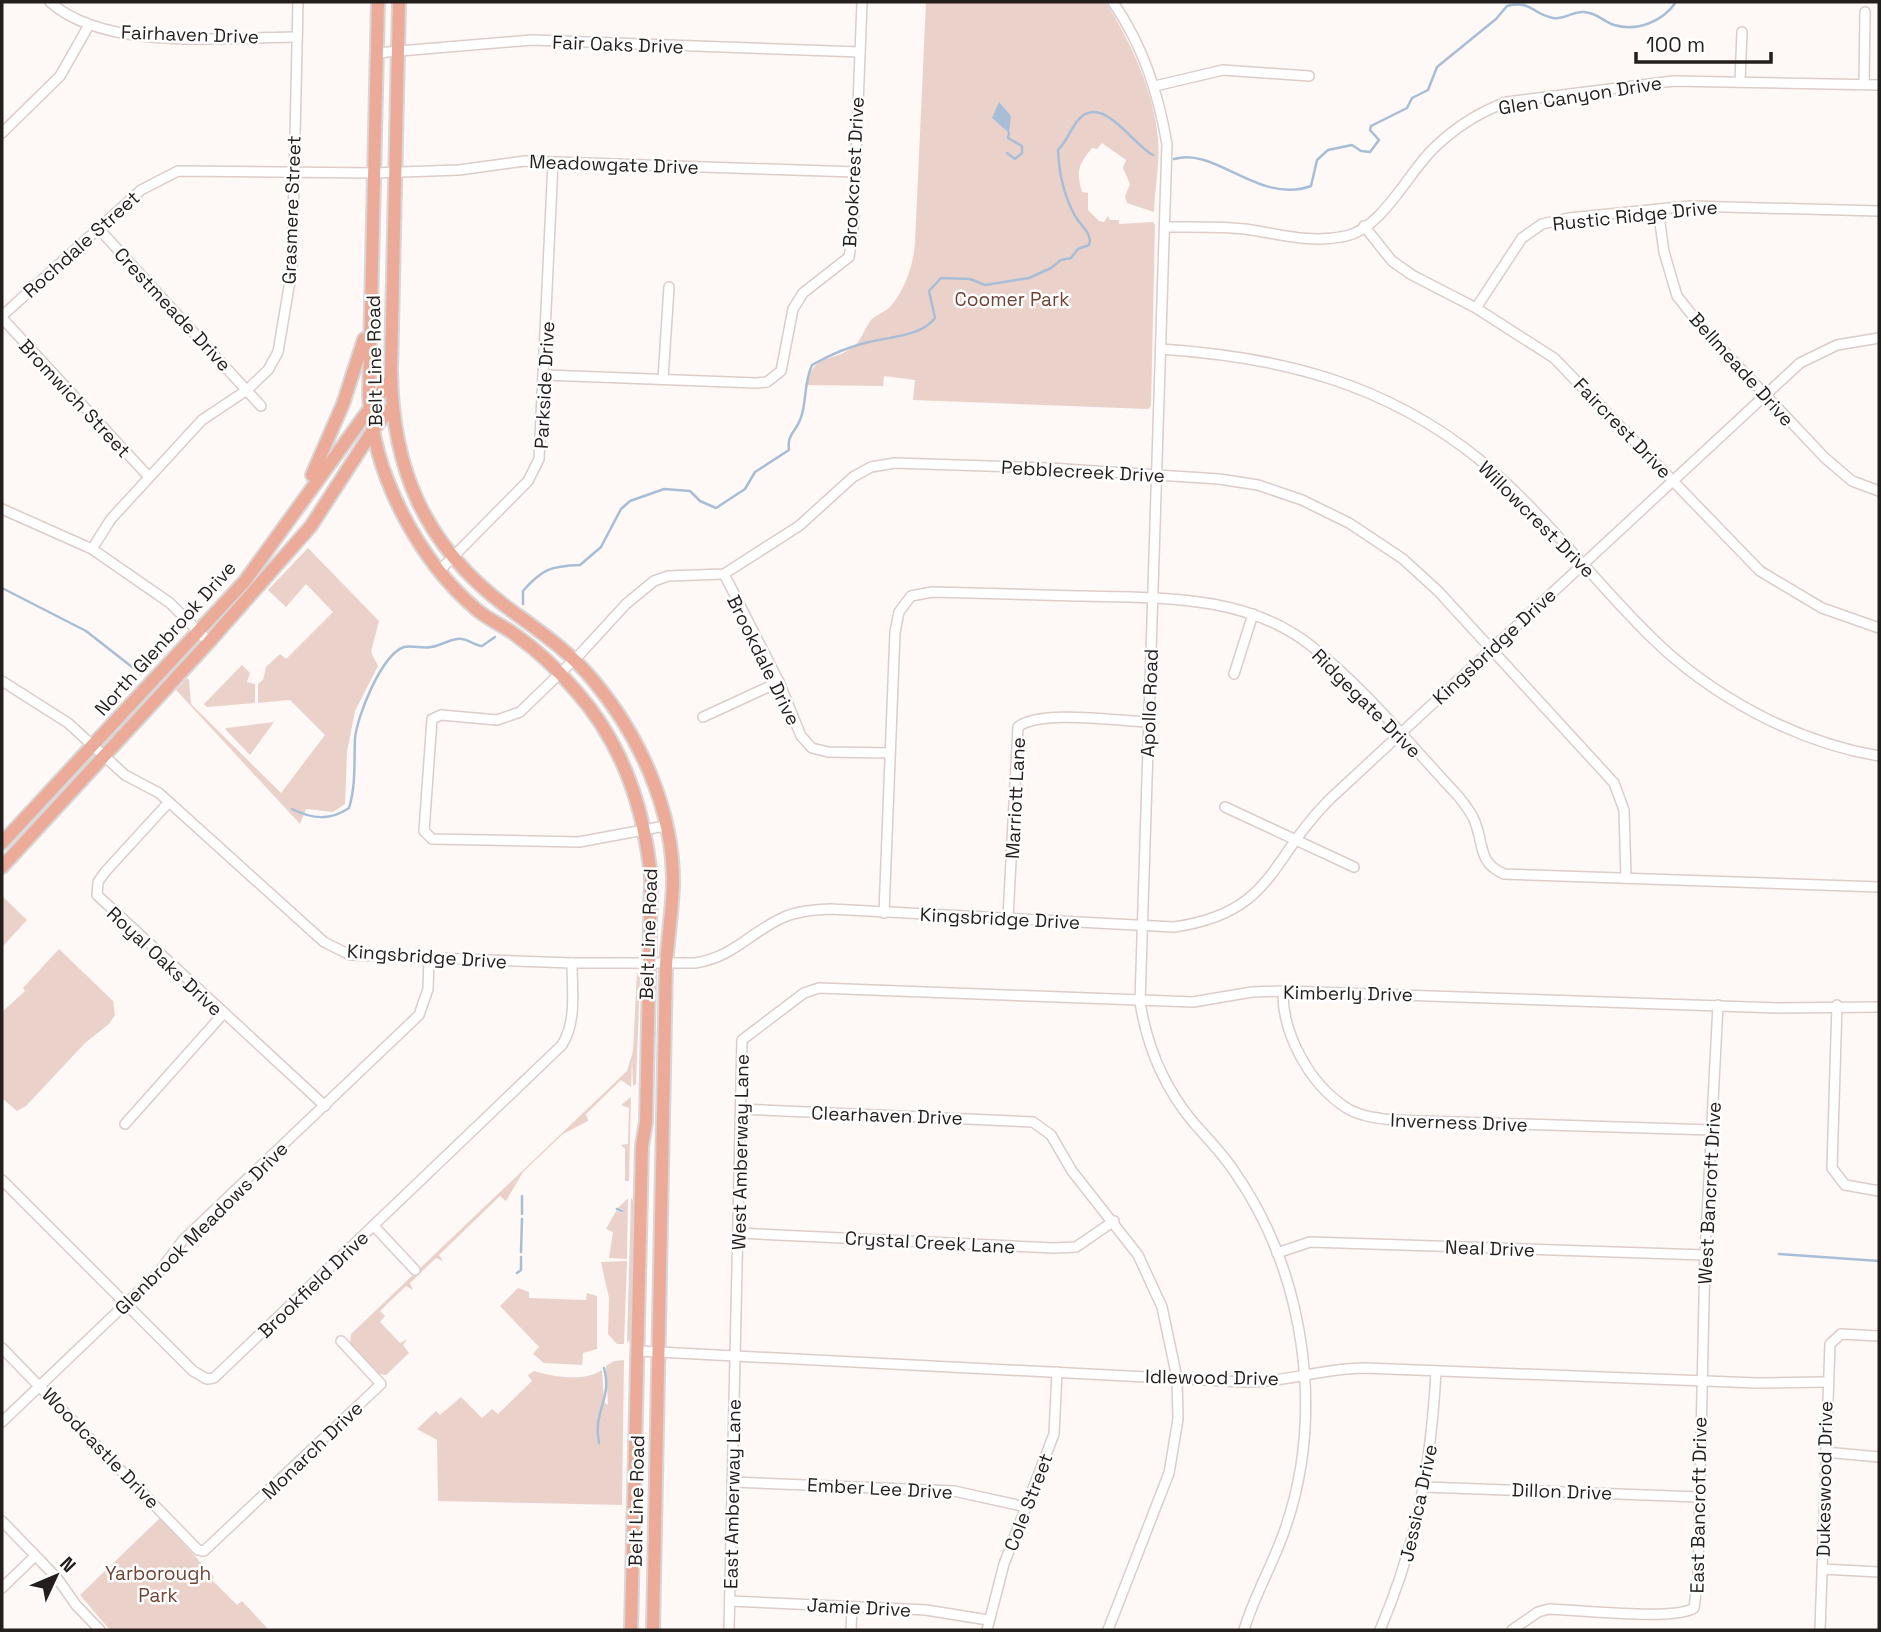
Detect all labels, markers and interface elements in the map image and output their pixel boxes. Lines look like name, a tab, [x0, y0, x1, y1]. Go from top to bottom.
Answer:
street label: Fairhaven Drive	[121, 20, 259, 49]
scale bar	[1636, 21, 1771, 65]
street label: Fair Oaks Drive	[552, 30, 684, 59]
text: 100 m	[1646, 31, 1705, 58]
street label: Glen Canyon Drive	[1497, 70, 1664, 121]
street label: Brookcrest Drive	[837, 96, 870, 248]
street label: Grasmere Street	[276, 135, 307, 285]
street label: Meadowgate Drive	[529, 149, 699, 180]
street label: Rochdale Street	[18, 185, 145, 303]
street label: Rustic Ridge Drive	[1551, 194, 1719, 237]
street label: Crestmeade Drive	[109, 242, 237, 377]
park label: Coomer Park	[955, 287, 1069, 312]
street label: Belt Line Road	[361, 295, 388, 427]
street label: Bellmeade Drive	[1684, 307, 1800, 432]
street label: Parkside Drive	[529, 321, 560, 450]
street label: Bromwich Street	[13, 334, 136, 463]
street label: Faircrest Drive	[1568, 373, 1677, 484]
street label: Pebblecreek Drive	[1000, 455, 1166, 488]
street label: Willowcrest Drive	[1473, 456, 1600, 583]
street label: North Glenbrook Drive	[89, 556, 242, 721]
street label: Kingsbridge Drive	[1427, 583, 1561, 710]
street label: Brookdale Drive	[721, 591, 806, 730]
street label: Ridgegate Drive	[1307, 643, 1427, 763]
street label: Apollo Road	[1135, 648, 1164, 758]
street label: Marriott Lane	[1000, 736, 1031, 860]
street label: Belt Line Road	[634, 868, 663, 1000]
street label: Royal Oaks Drive	[101, 901, 228, 1022]
street label: Kingsbridge Drive	[919, 902, 1081, 935]
street label: Kingsbridge Drive	[346, 938, 508, 975]
street label: Kimberly Drive	[1283, 980, 1413, 1007]
street label: West Amberway Lane	[726, 1054, 755, 1250]
street label: Clearhaven Drive	[811, 1100, 963, 1131]
street label: West Bancroft Drive	[1692, 1101, 1727, 1285]
street label: Inverness Drive	[1390, 1108, 1528, 1137]
street label: Glenbrook Meadows Drive	[109, 1136, 293, 1320]
street label: Brookfield Drive	[253, 1225, 374, 1343]
street label: Crystal Creek Lane	[844, 1226, 1016, 1259]
street label: Neal Drive	[1445, 1234, 1535, 1263]
street label: Idlewood Drive	[1145, 1364, 1279, 1391]
street label: Woodcastle Drive	[36, 1382, 165, 1514]
street label: Monarch Drive	[257, 1396, 368, 1505]
street label: East Amberway Lane	[718, 1399, 747, 1589]
street label: Dukeswood Drive	[1811, 1401, 1838, 1557]
street label: East Bancroft Drive	[1684, 1416, 1713, 1594]
street label: Belt Line Road	[623, 1435, 650, 1567]
street label: Jessica Drive	[1394, 1442, 1443, 1564]
street label: Cole Street	[998, 1450, 1059, 1555]
street label: Ember Lee Drive	[807, 1472, 953, 1505]
street label: Dillon Drive	[1511, 1477, 1613, 1506]
north arrow	[21, 1541, 91, 1611]
text: N	[54, 1551, 81, 1578]
park label: Yarborough Park	[105, 1561, 211, 1608]
street label: Jamie Drive	[806, 1592, 912, 1623]

